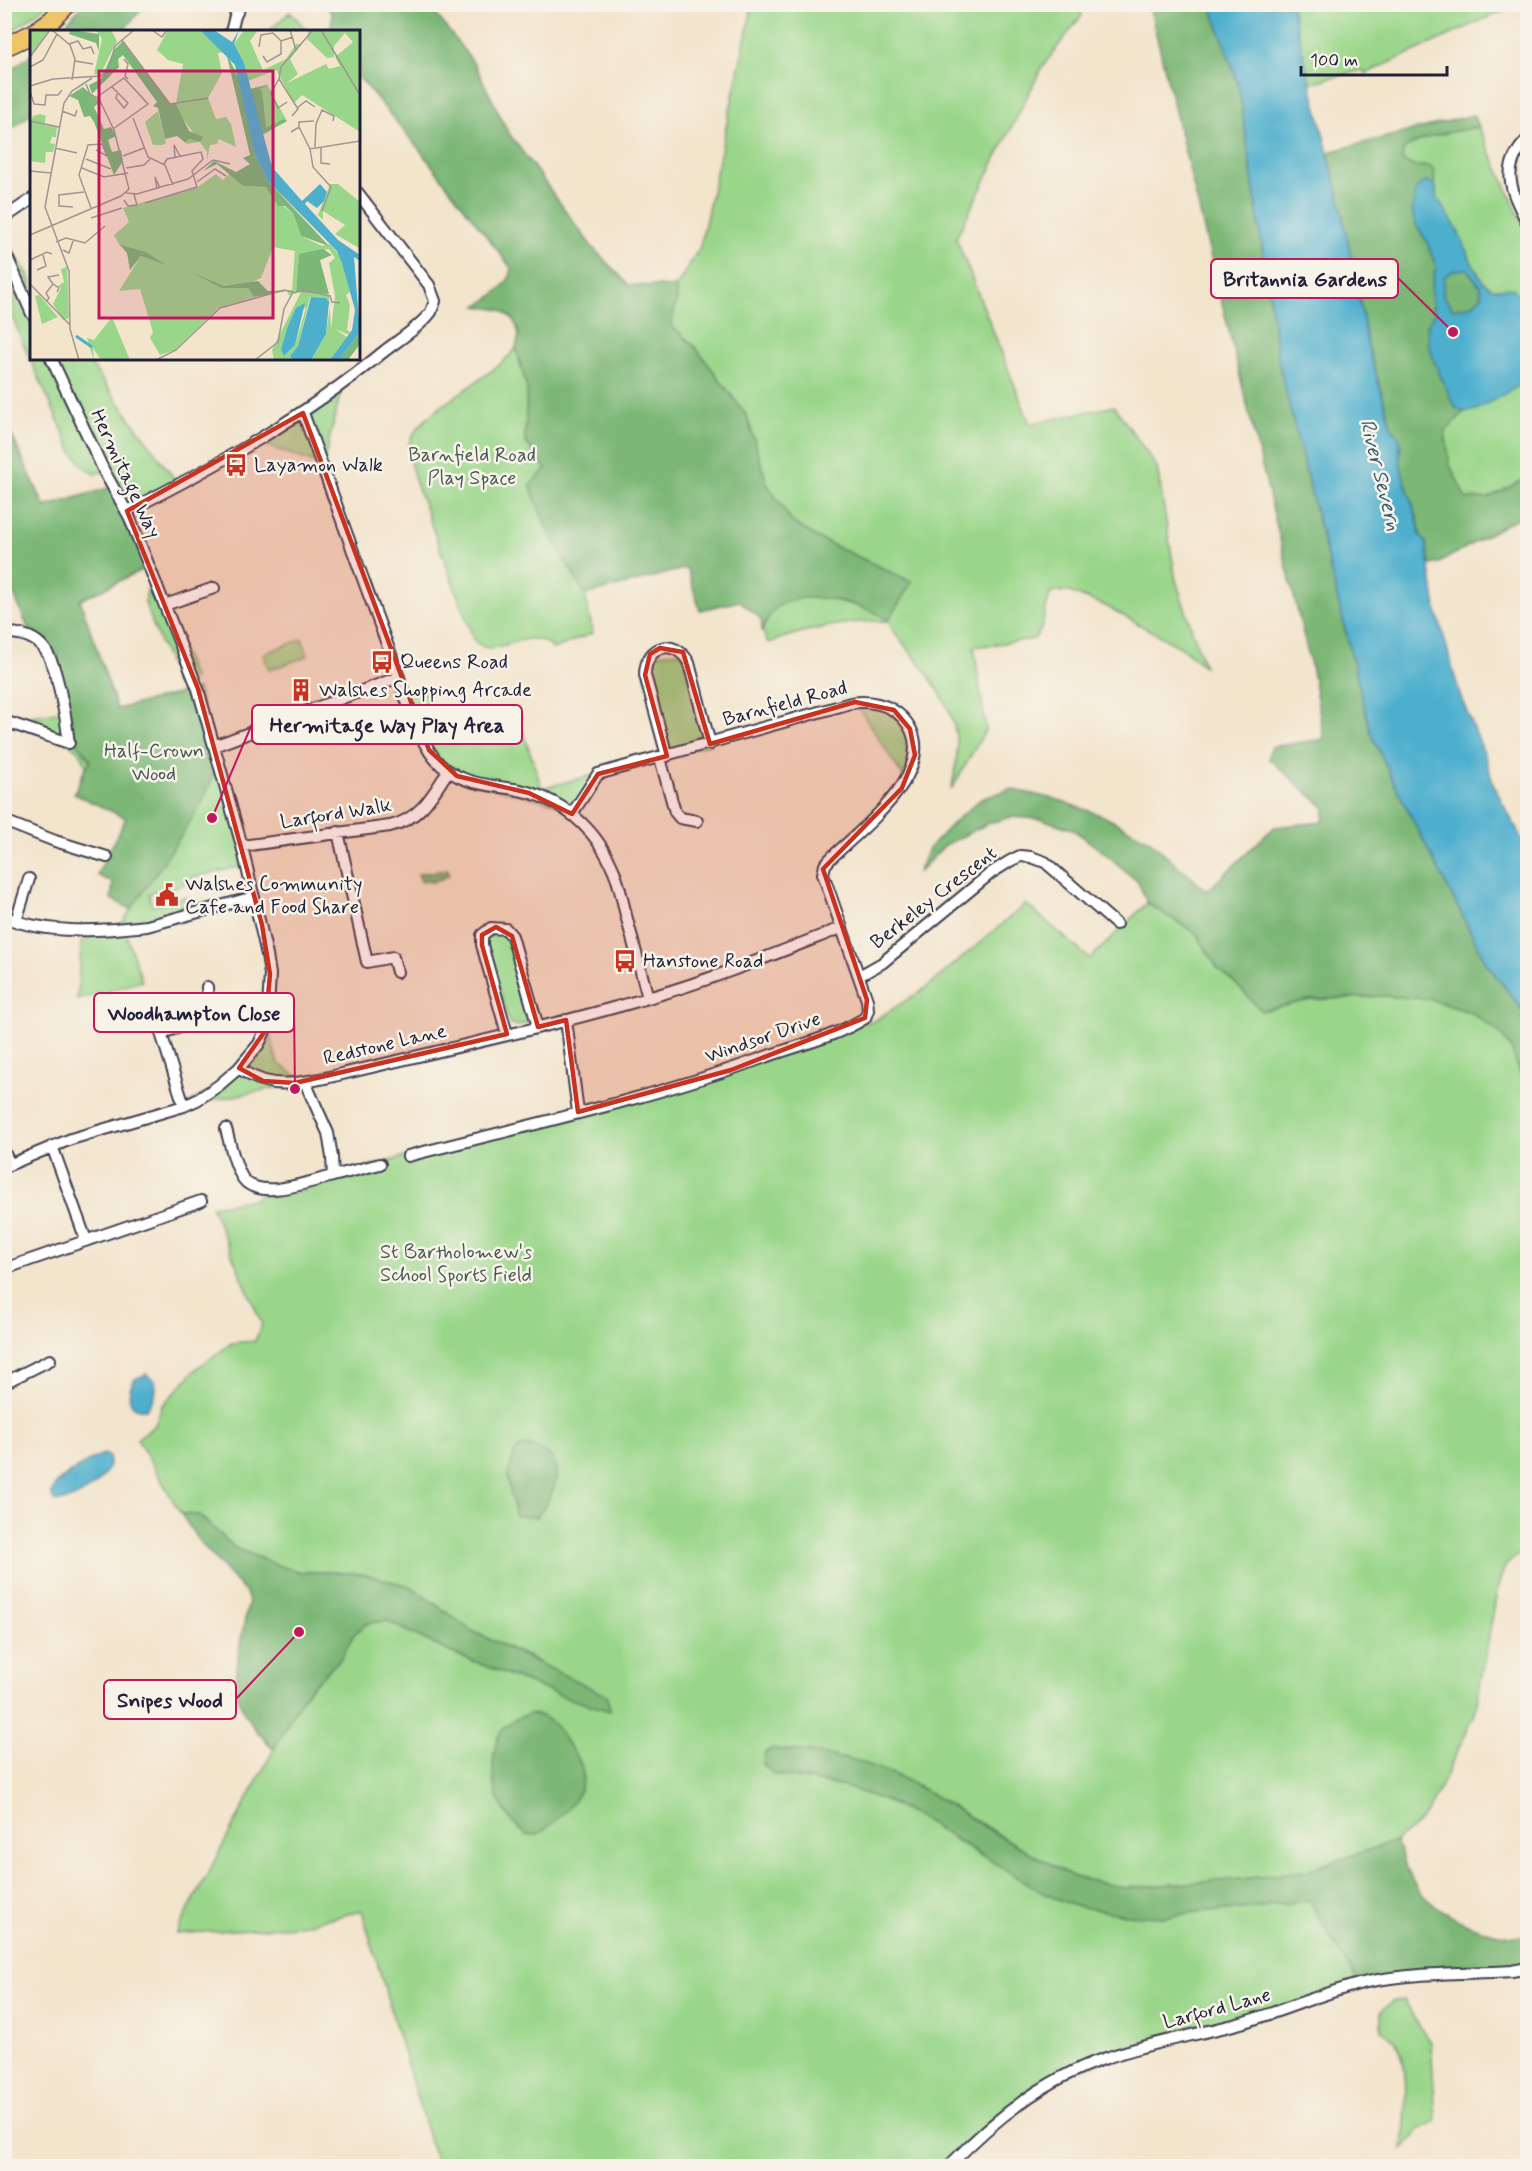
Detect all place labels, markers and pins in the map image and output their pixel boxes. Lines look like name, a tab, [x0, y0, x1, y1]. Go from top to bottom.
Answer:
callout: Britannia Gardens	[1211, 259, 1398, 298]
bus stop icon: Layamon Walk	[223, 452, 249, 478]
place label: Layamon Walk	[254, 452, 383, 479]
bus stop icon: Queens Road	[369, 649, 395, 675]
place label: Queens Road	[400, 649, 508, 676]
building icon: Walshes Shopping Arcade	[288, 677, 314, 703]
place label: Walshes Shopping Arcade	[319, 677, 532, 704]
callout: Hermitage Way Play Area	[252, 705, 522, 744]
place label: Walshes Community Cafe and Food Share	[185, 871, 363, 921]
public building icon: Walshes Community Cafe and Food Share	[154, 882, 180, 908]
bus stop icon: Hanstone Road	[612, 948, 638, 974]
place label: Hanstone Road	[643, 948, 764, 975]
callout: Woodhampton Close	[94, 993, 294, 1032]
callout: Snipes Wood	[104, 1680, 236, 1719]

